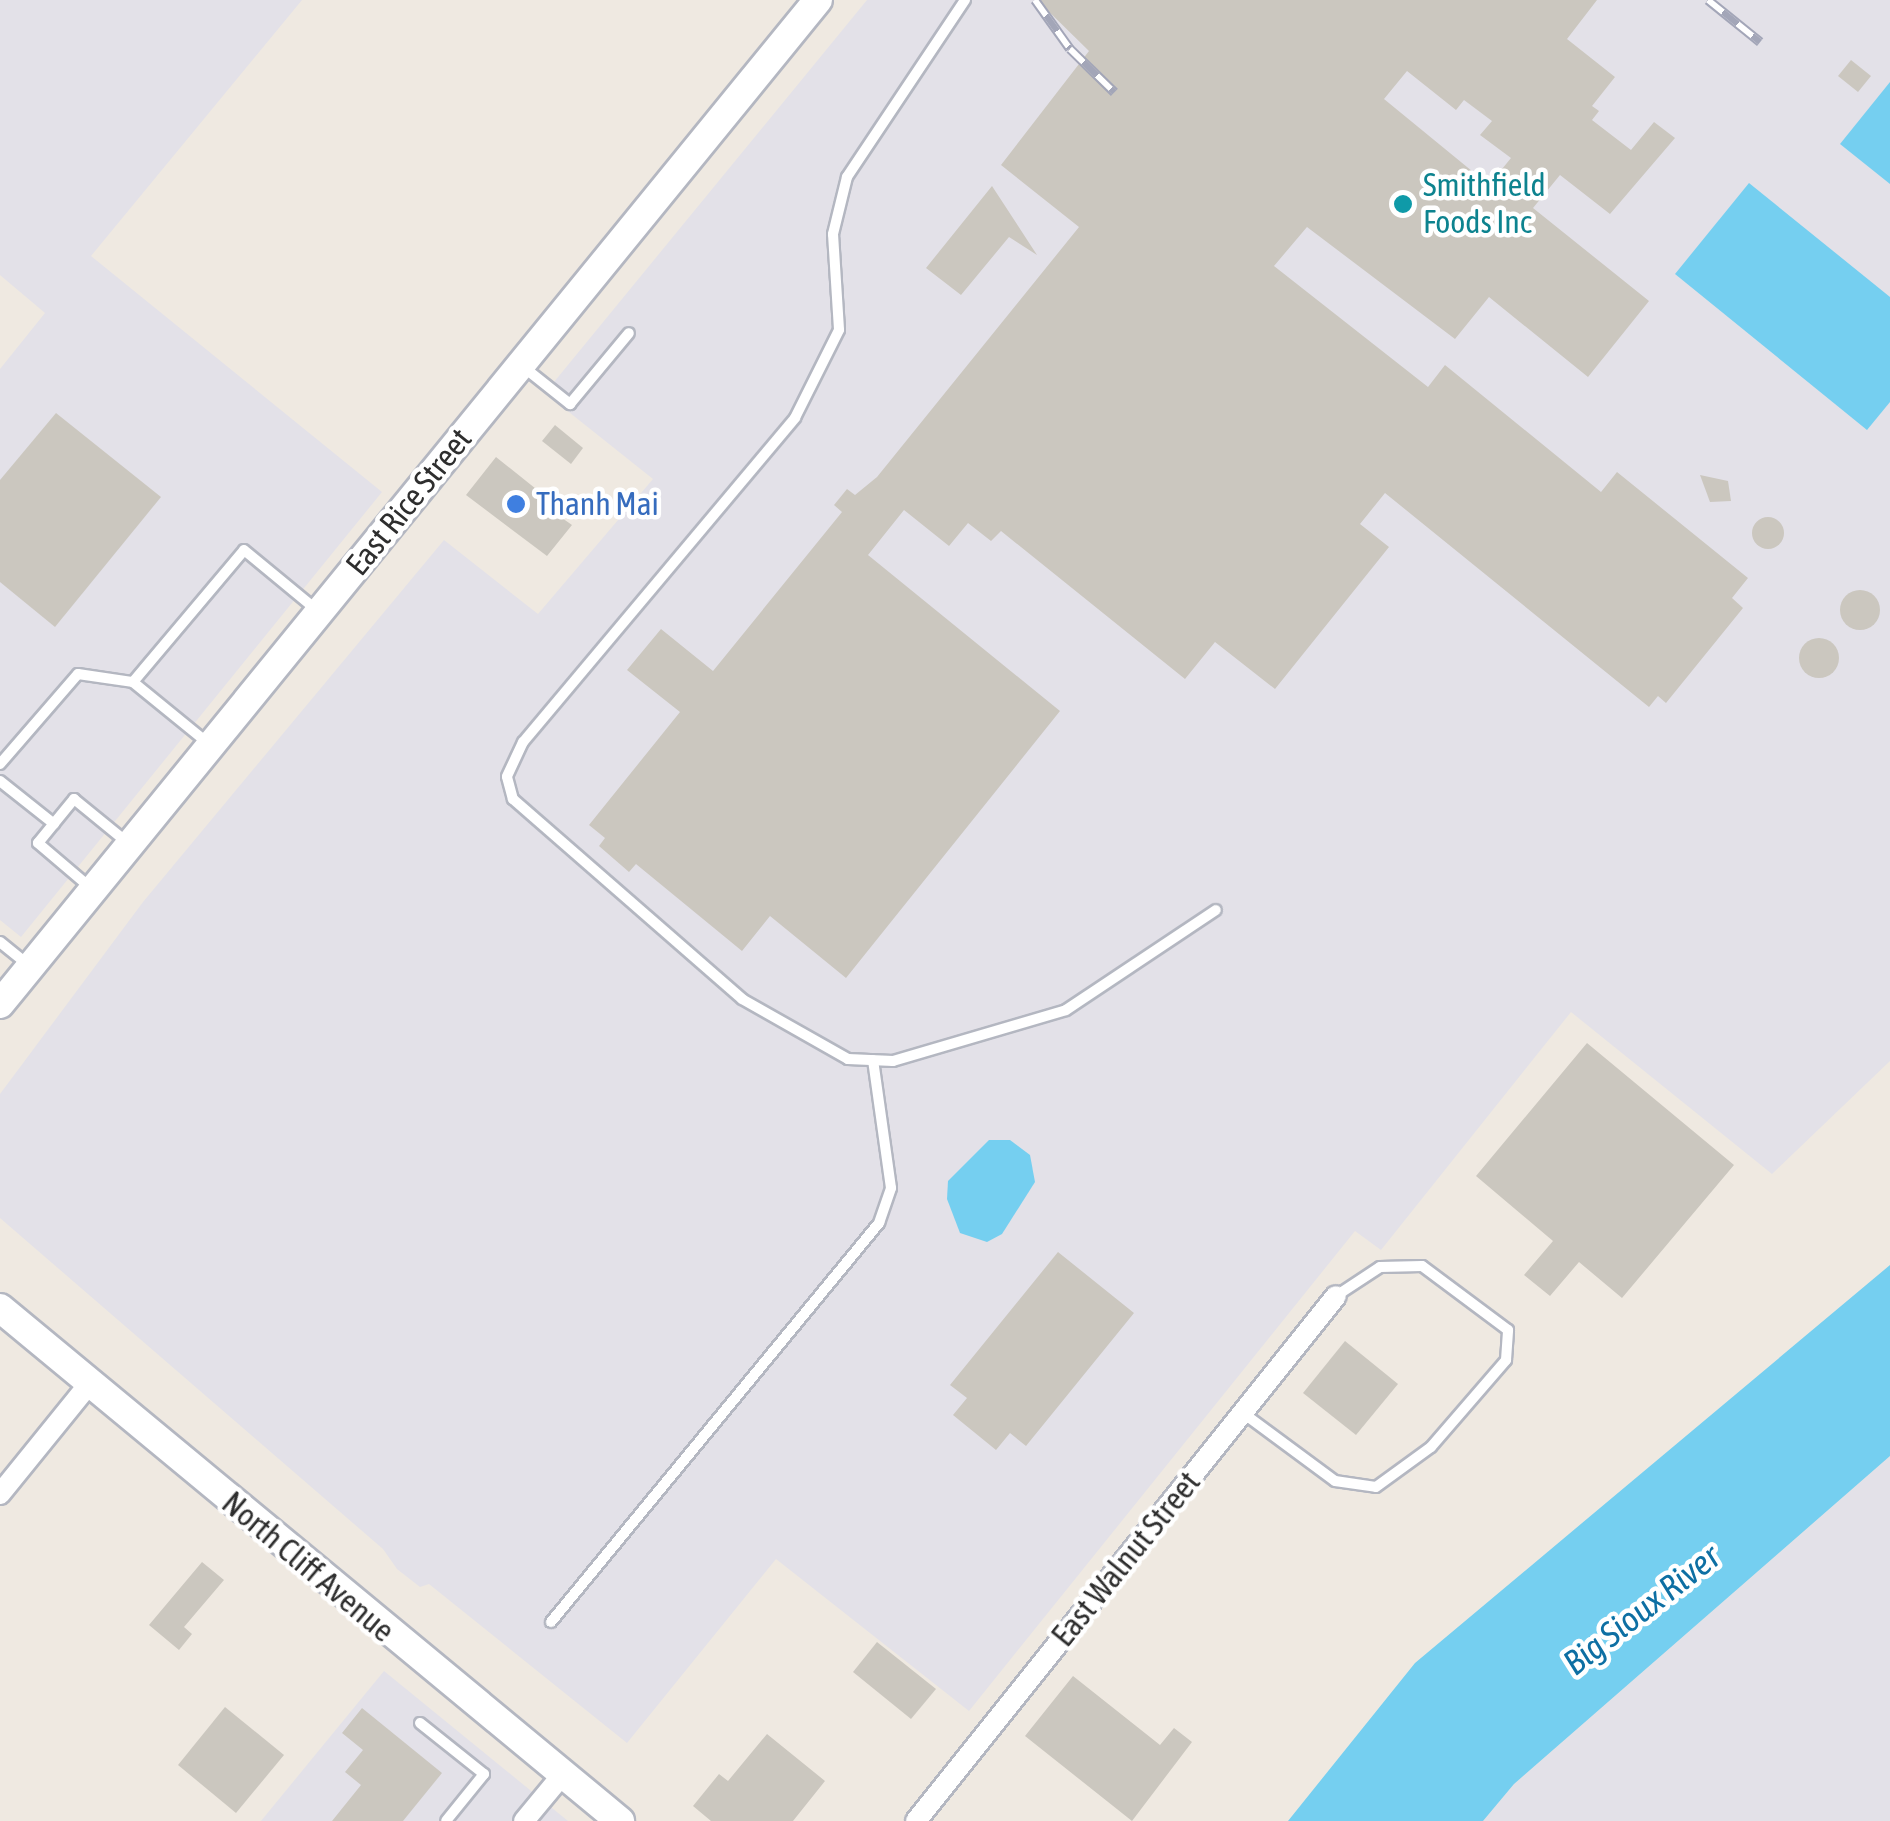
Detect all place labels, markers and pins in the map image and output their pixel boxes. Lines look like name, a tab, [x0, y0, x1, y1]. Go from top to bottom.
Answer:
place label: Smithfield Foods Inc	[1423, 167, 1546, 242]
marker: Smithfield Foods Inc	[1392, 193, 1414, 215]
place label: Thanh Mai	[536, 485, 659, 523]
marker: Thanh Mai	[505, 493, 527, 515]

